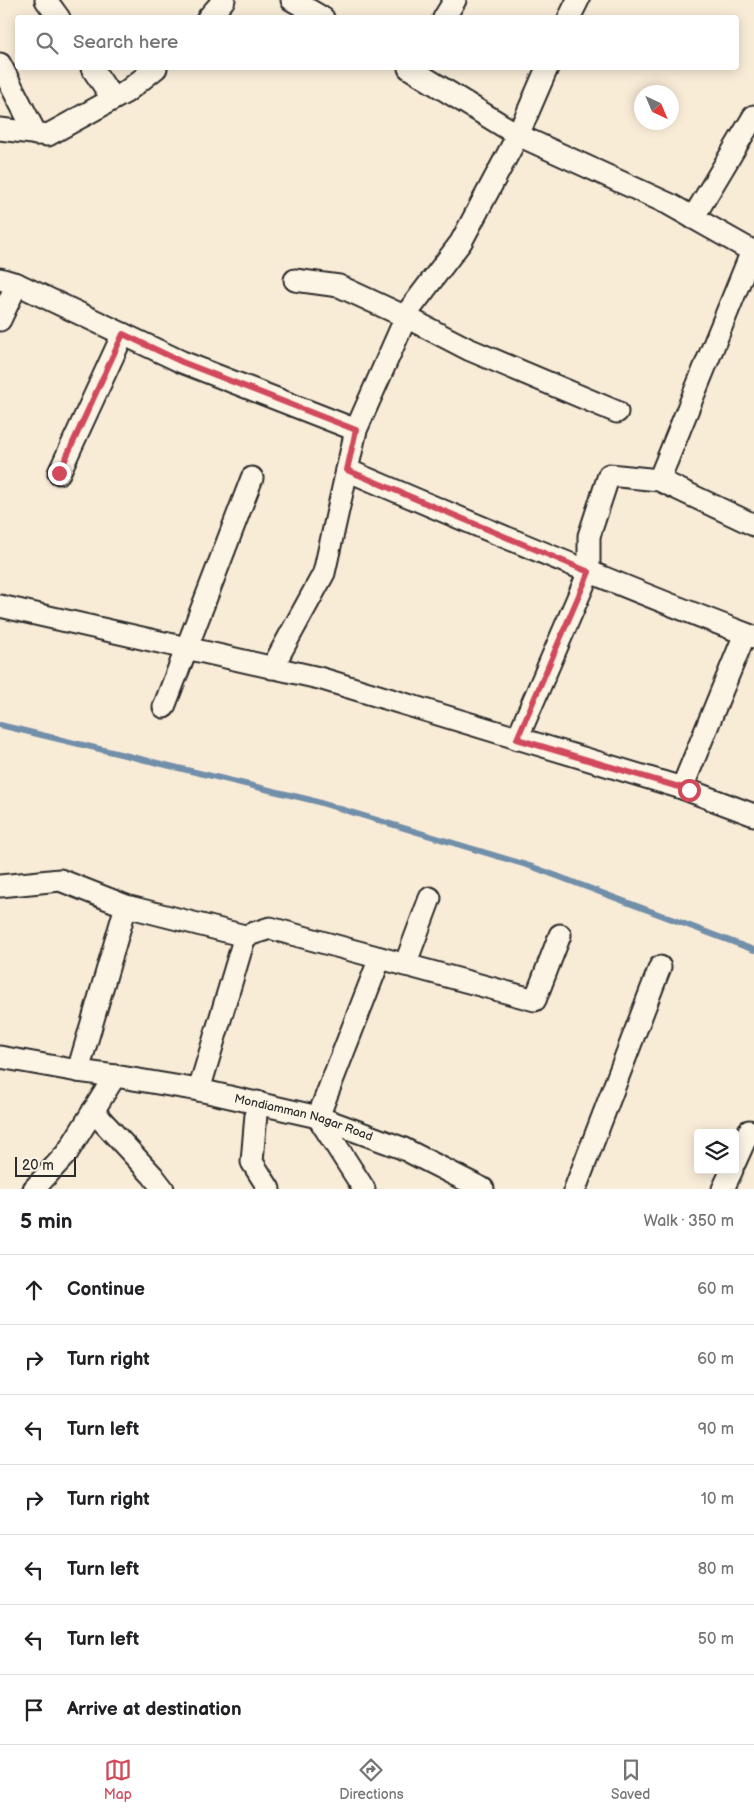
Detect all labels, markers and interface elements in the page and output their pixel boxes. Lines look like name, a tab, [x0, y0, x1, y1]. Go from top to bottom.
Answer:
search box	[15, 15, 739, 70]
icon: search	[33, 29, 61, 57]
text: Search here	[73, 31, 178, 54]
north arrow	[634, 85, 679, 130]
route end	[48, 462, 71, 485]
route start	[678, 779, 701, 802]
street label: Mondiamman Nagar Road	[233, 1091, 375, 1144]
map controls	[694, 1129, 739, 1174]
button: layers	[694, 1129, 739, 1174]
scale bar	[15, 1154, 76, 1177]
text: 20 m	[22, 1157, 54, 1174]
text: 5 min	[20, 1209, 73, 1234]
text: Walk · 350 m	[643, 1212, 734, 1231]
icon: ahead	[20, 1276, 48, 1304]
text: Continue	[67, 1278, 145, 1301]
text: 60 m	[697, 1280, 734, 1299]
icon: right	[20, 1346, 48, 1374]
text: Turn right	[67, 1348, 150, 1371]
text: 60 m	[697, 1350, 734, 1369]
icon: left	[20, 1416, 48, 1444]
text: Turn left	[67, 1418, 139, 1441]
text: 90 m	[698, 1420, 734, 1439]
icon: right	[20, 1486, 48, 1514]
text: Turn right	[67, 1488, 150, 1511]
text: 10 m	[701, 1490, 734, 1509]
icon: left	[20, 1556, 48, 1584]
text: Turn left	[67, 1558, 139, 1581]
text: 80 m	[698, 1560, 734, 1579]
icon: left	[20, 1626, 48, 1654]
text: Turn left	[67, 1628, 139, 1651]
text: 50 m	[698, 1630, 734, 1649]
icon: arrive	[20, 1696, 48, 1724]
text: Arrive at destination	[67, 1698, 242, 1721]
tab: Map	[104, 1756, 132, 1803]
tab: Directions	[339, 1756, 404, 1803]
tab: Saved	[611, 1756, 650, 1803]

